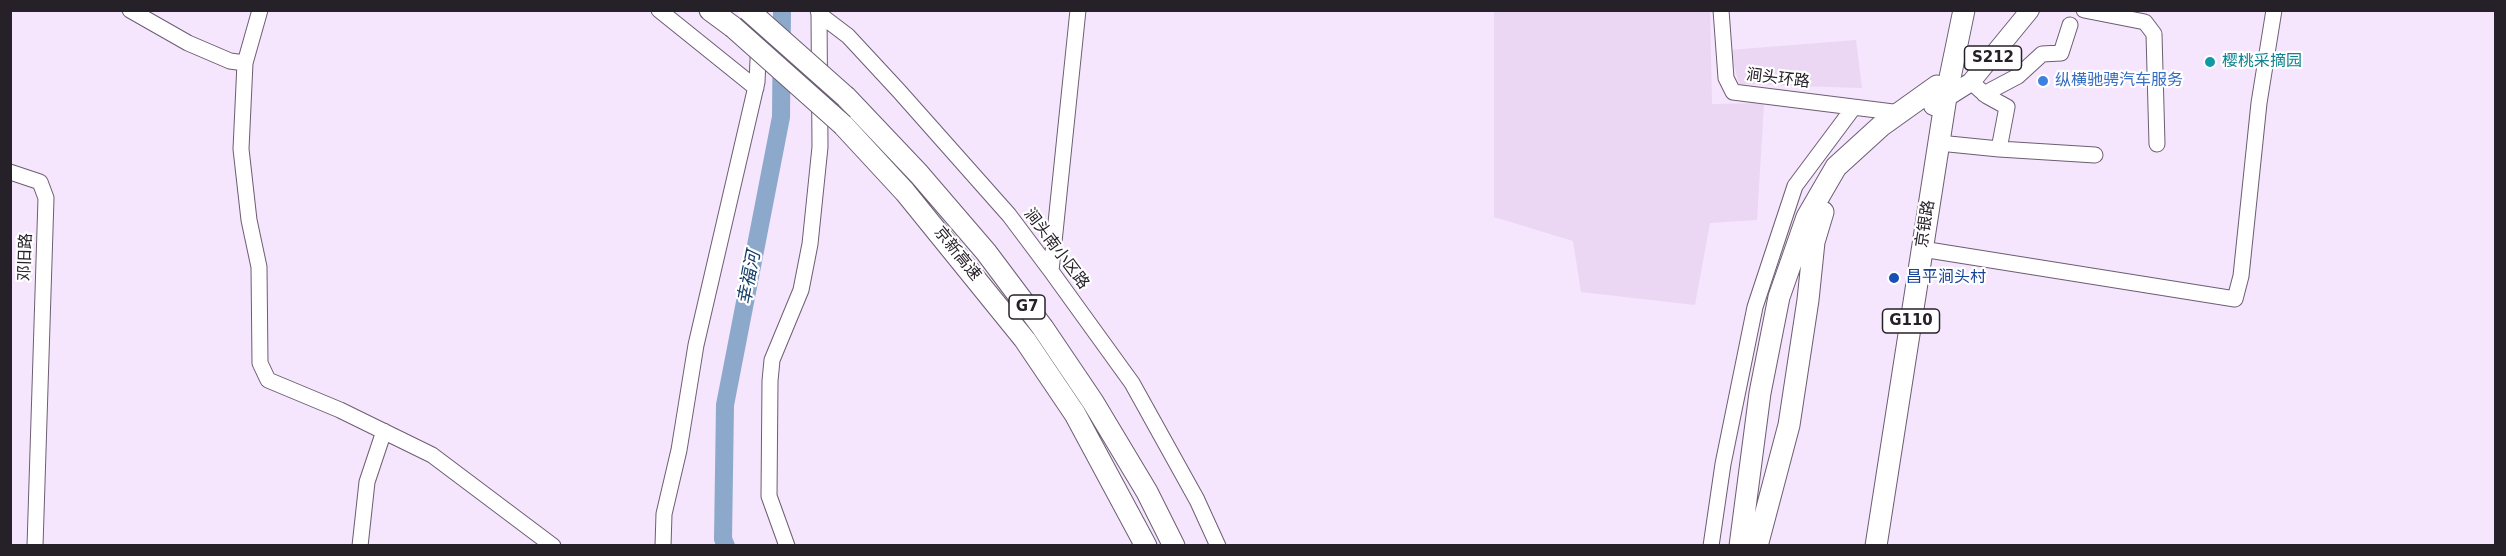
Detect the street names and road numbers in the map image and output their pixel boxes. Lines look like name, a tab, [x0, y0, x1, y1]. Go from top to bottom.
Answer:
road number: S212	[1964, 46, 2022, 70]
street label: 涧头环路	[1745, 66, 1811, 92]
street label: 京银路	[1913, 199, 1939, 249]
street label: 涧头南小区路	[1019, 205, 1093, 293]
street label: 京新高速	[929, 223, 985, 285]
street label: 邓旧路	[16, 233, 36, 281]
road number: G7	[1009, 295, 1045, 319]
road number: G110	[1882, 309, 1940, 333]

